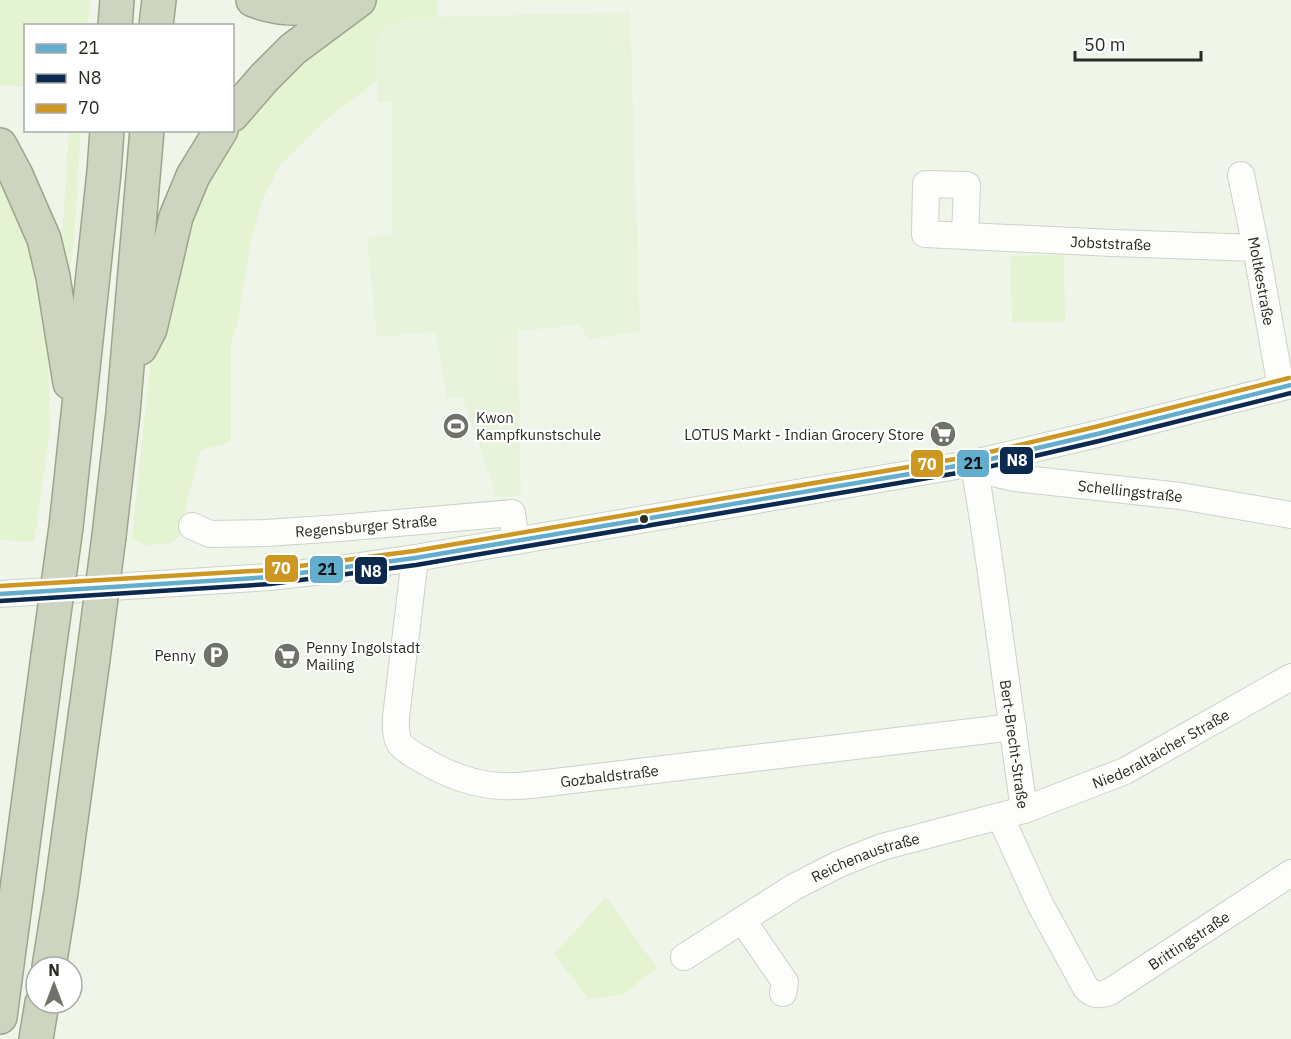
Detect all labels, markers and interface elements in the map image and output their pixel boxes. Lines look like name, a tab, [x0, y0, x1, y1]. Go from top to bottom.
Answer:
legend	[24, 24, 234, 132]
scale bar	[1075, 24, 1201, 62]
text: 50 m	[1084, 33, 1126, 56]
text: 21	[78, 36, 100, 59]
text: N8	[78, 66, 102, 89]
text: 70	[78, 96, 100, 119]
street label: Jobststraße	[1070, 231, 1152, 254]
street label: Moltkestraße	[1244, 235, 1279, 327]
place label: Kwon Kampfkunstschule	[476, 408, 601, 444]
sports icon: Kwon Kampfkunstschule	[441, 411, 471, 441]
supermarket icon: LOTUS Markt - Indian Grocery Store	[928, 419, 958, 449]
place label: LOTUS Markt - Indian Grocery Store	[684, 425, 924, 444]
line badge: N8	[999, 446, 1034, 475]
line badge: 70	[910, 449, 944, 478]
line badge: 21	[956, 449, 990, 478]
text: N8	[1006, 450, 1028, 470]
text: 21	[963, 453, 983, 473]
text: 70	[917, 454, 937, 474]
street label: Schellingstraße	[1077, 475, 1184, 506]
street label: Regensburger Straße	[294, 510, 438, 541]
unlabelled marker	[638, 513, 650, 525]
line badge: 70	[264, 554, 299, 583]
line badge: 21	[309, 555, 344, 584]
line badge: N8	[354, 556, 388, 585]
text: 70	[271, 558, 291, 578]
text: 21	[317, 559, 337, 579]
text: N8	[360, 561, 382, 581]
place label: Penny Ingolstadt Mailing	[306, 638, 420, 674]
parking icon: Penny	[201, 640, 231, 670]
supermarket icon: Penny Ingolstadt Mailing	[272, 641, 302, 671]
place label: Penny	[155, 646, 197, 665]
street label: Bert-Brecht-Straße	[996, 678, 1033, 810]
street label: Niederaltaicher Straße	[1089, 705, 1232, 792]
street label: Gozbaldstraße	[559, 760, 660, 791]
street label: Reichenaustraße	[808, 828, 921, 886]
street label: Brittingstraße	[1144, 907, 1233, 974]
north arrow	[24, 955, 84, 1015]
text: N	[48, 960, 60, 980]

